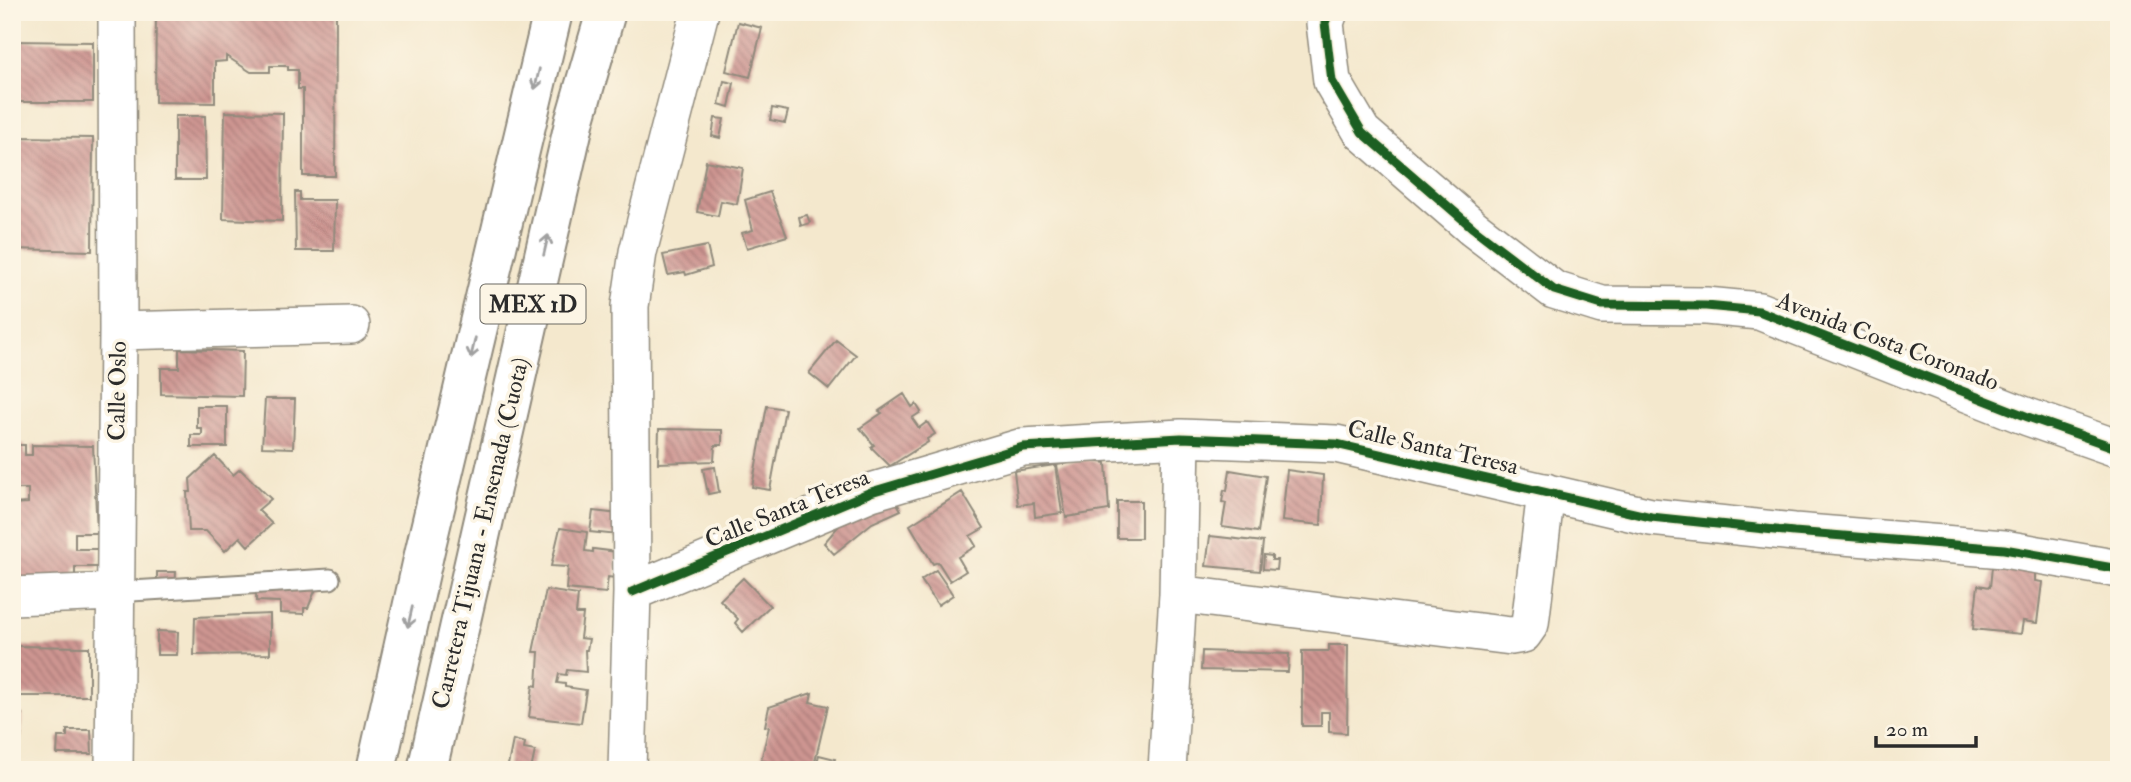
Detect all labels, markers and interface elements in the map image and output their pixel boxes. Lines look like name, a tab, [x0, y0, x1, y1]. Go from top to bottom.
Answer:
one-way arrow	[530, 67, 543, 90]
one-way arrow	[540, 234, 554, 257]
road number: MEX 1D	[480, 284, 586, 324]
street label: Avenida Costa Coronado	[1771, 284, 2003, 398]
one-way arrow	[466, 336, 479, 359]
street label: Calle Oslo	[101, 341, 134, 441]
street label: Carretera Tijuana - Ensenada (Cuota)	[425, 354, 536, 712]
street label: Calle Santa Teresa	[1344, 413, 1523, 482]
street label: Calle Santa Teresa	[700, 461, 875, 556]
one-way arrow	[402, 605, 416, 628]
scale bar	[1876, 705, 1975, 749]
text: 20 m	[1886, 716, 1928, 743]

